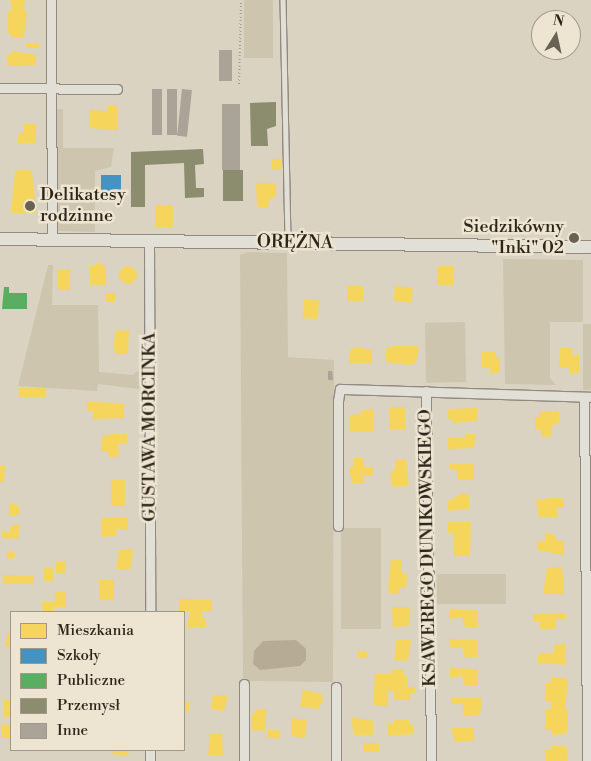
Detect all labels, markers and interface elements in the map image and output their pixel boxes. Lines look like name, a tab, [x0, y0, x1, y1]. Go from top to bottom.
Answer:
north arrow	[531, 10, 581, 60]
text: N	[551, 11, 565, 31]
place label: Delikatesy rodzinne	[40, 185, 126, 228]
marker: Delikatesy rodzinne	[24, 200, 36, 212]
place label: Siedzikówny "Inki" 02	[463, 217, 564, 260]
street label: ORĘŻNA	[257, 232, 333, 254]
marker: Siedzikówny "Inki" 02	[568, 232, 580, 244]
street label: GUSTAWA MORCINKA	[139, 332, 161, 522]
street label: KSAWEREGO DUNIKOWSKIEGO	[415, 409, 441, 687]
legend	[10, 611, 185, 751]
text: Mieszkania	[57, 621, 134, 640]
text: Szkoły	[57, 646, 101, 665]
text: Publiczne	[57, 671, 125, 690]
text: Przemysł	[57, 696, 120, 715]
text: Inne	[57, 721, 88, 740]

